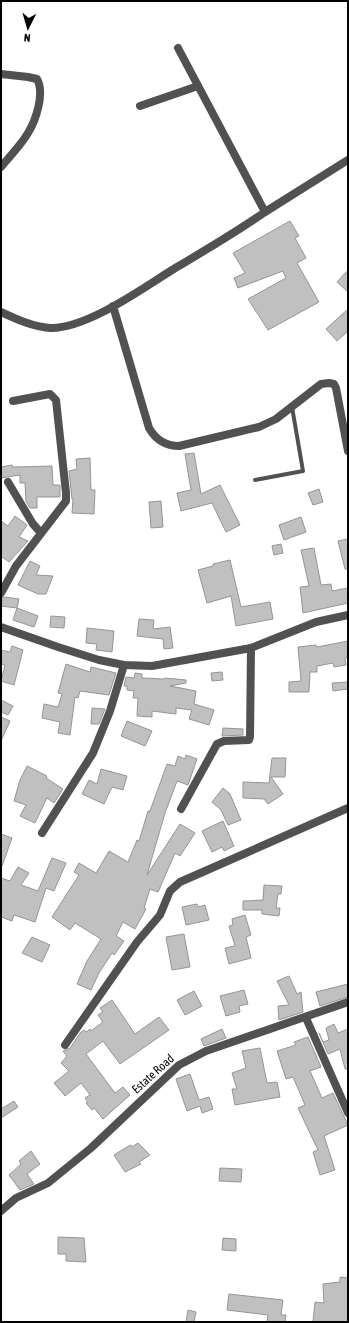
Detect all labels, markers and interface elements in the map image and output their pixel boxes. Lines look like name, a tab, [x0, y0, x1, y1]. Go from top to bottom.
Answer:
north arrow	[8, 8, 48, 48]
text: N	[23, 32, 31, 44]
street label: Estate Road	[129, 1051, 177, 1097]

